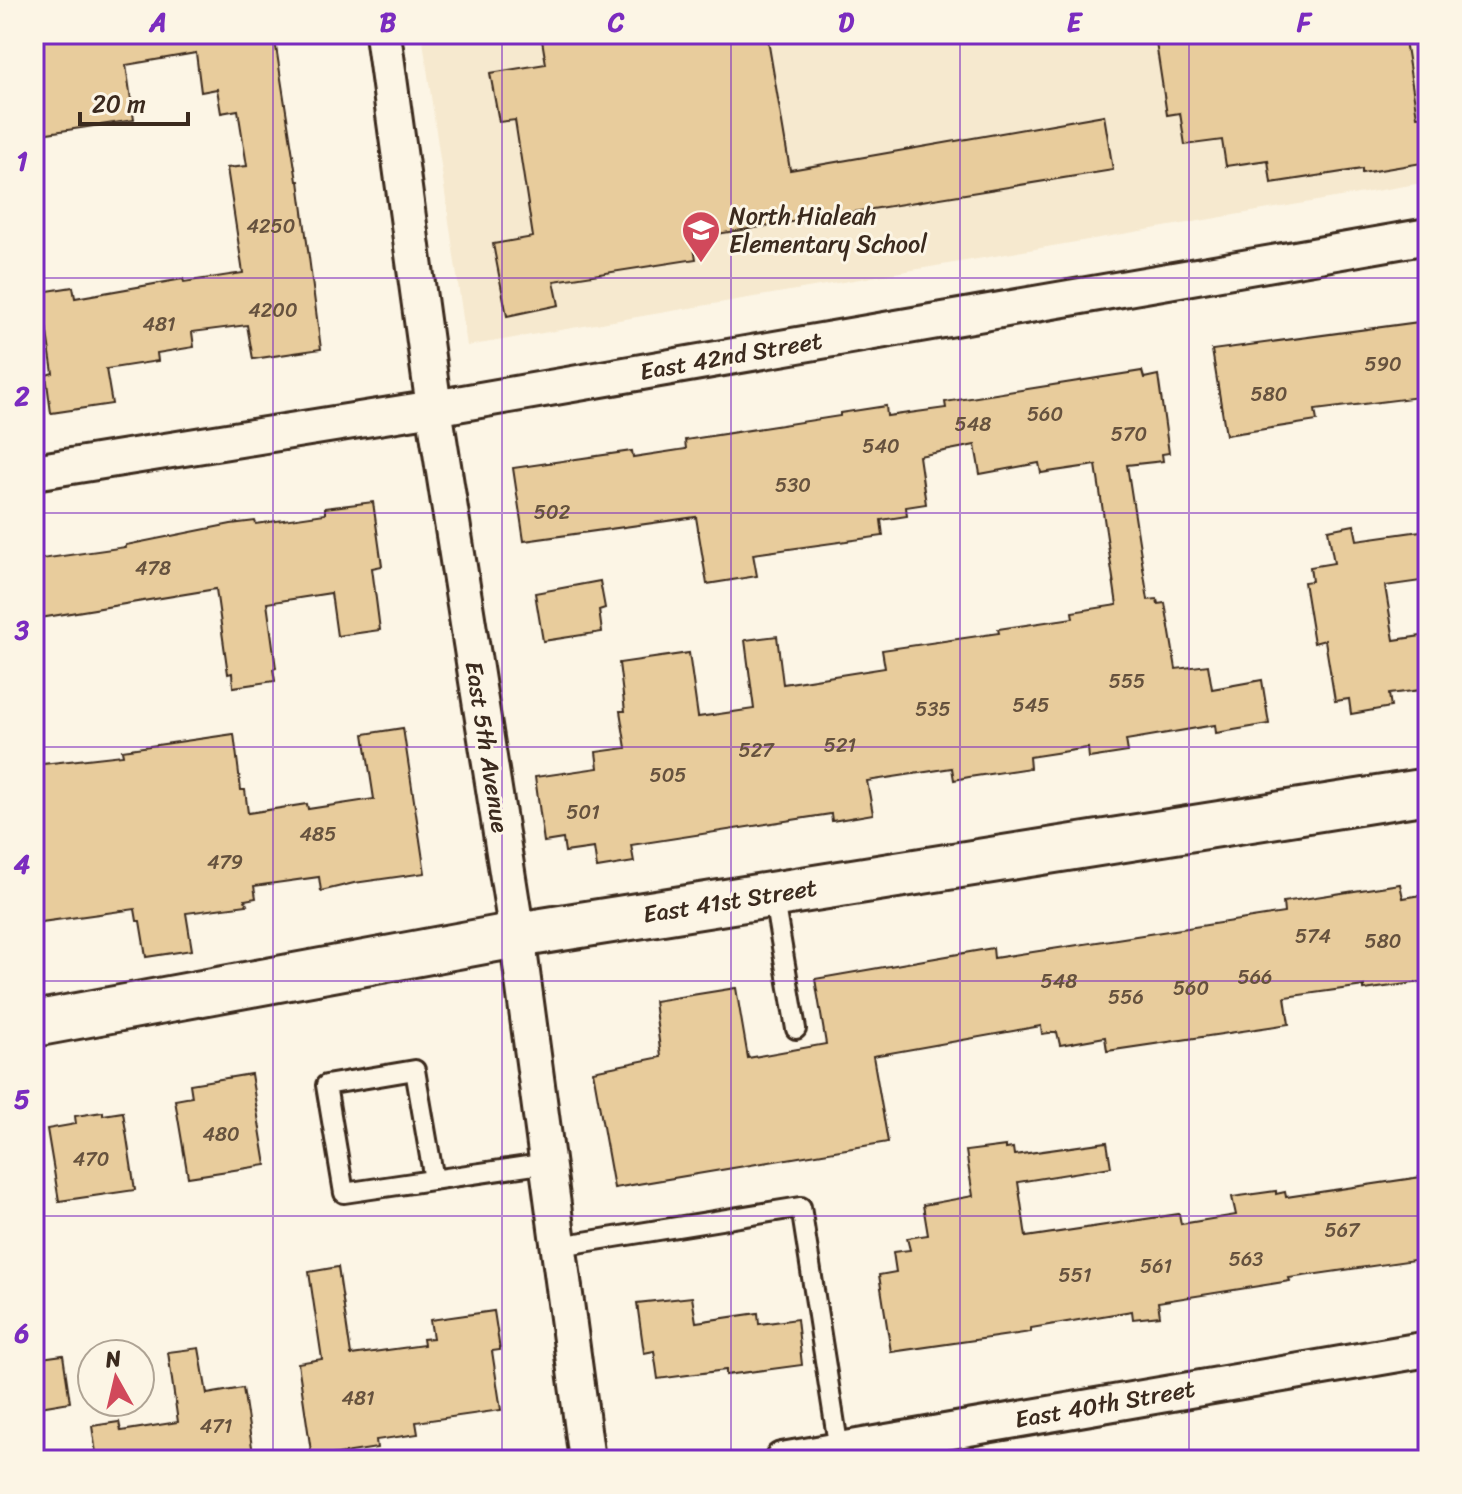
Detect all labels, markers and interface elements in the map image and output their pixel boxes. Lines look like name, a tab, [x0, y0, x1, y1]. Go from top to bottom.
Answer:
text: A	[148, 0, 167, 45]
text: B	[380, 0, 397, 45]
text: C	[607, 0, 625, 45]
text: D	[838, 0, 854, 45]
text: E	[1067, 0, 1084, 45]
text: F	[1296, 0, 1313, 45]
scale bar	[80, 76, 188, 126]
text: 20 m	[92, 83, 146, 125]
text: 1	[16, 138, 28, 184]
place label: North Hialeah Elementary School	[729, 195, 928, 265]
house number: 4250	[247, 209, 295, 244]
school or university icon: North Hialeah Elementary School	[680, 209, 722, 264]
house number: 4200	[248, 293, 298, 328]
house number: 481	[142, 307, 176, 342]
street label: East 42nd Street	[637, 319, 825, 393]
house number: 590	[1364, 347, 1402, 382]
text: 2	[13, 373, 30, 419]
house number: 580	[1251, 377, 1287, 412]
house number: 560	[1027, 397, 1063, 432]
house number: 548	[955, 407, 991, 442]
house number: 570	[1111, 417, 1147, 452]
house number: 540	[862, 429, 900, 464]
house number: 530	[775, 468, 811, 503]
house number: 502	[534, 495, 571, 530]
house number: 478	[135, 551, 171, 586]
text: 3	[14, 607, 30, 653]
street label: East 5th Avenue	[453, 658, 521, 836]
house number: 555	[1109, 664, 1145, 699]
house number: 545	[1013, 688, 1049, 723]
house number: 535	[915, 692, 951, 727]
house number: 521	[824, 728, 856, 763]
house number: 527	[738, 733, 775, 768]
house number: 505	[649, 758, 687, 793]
house number: 501	[566, 795, 600, 830]
house number: 485	[300, 817, 336, 852]
text: 4	[14, 841, 30, 887]
house number: 479	[207, 845, 243, 880]
street label: East 41st Street	[640, 867, 820, 935]
house number: 574	[1295, 919, 1331, 954]
house number: 580	[1365, 924, 1401, 959]
house number: 566	[1238, 960, 1272, 995]
house number: 548	[1041, 964, 1077, 999]
house number: 560	[1173, 971, 1209, 1006]
house number: 556	[1108, 980, 1144, 1015]
text: 5	[14, 1076, 30, 1122]
house number: 480	[202, 1117, 240, 1152]
house number: 470	[73, 1142, 109, 1177]
house number: 567	[1325, 1213, 1361, 1248]
house number: 563	[1229, 1242, 1263, 1277]
house number: 561	[1140, 1249, 1172, 1284]
house number: 551	[1058, 1258, 1092, 1293]
text: 6	[14, 1310, 30, 1356]
north arrow	[76, 1338, 156, 1418]
text: N	[102, 1338, 124, 1379]
street label: East 40th Street	[1012, 1367, 1198, 1441]
house number: 481	[341, 1381, 375, 1416]
house number: 471	[200, 1409, 232, 1444]

